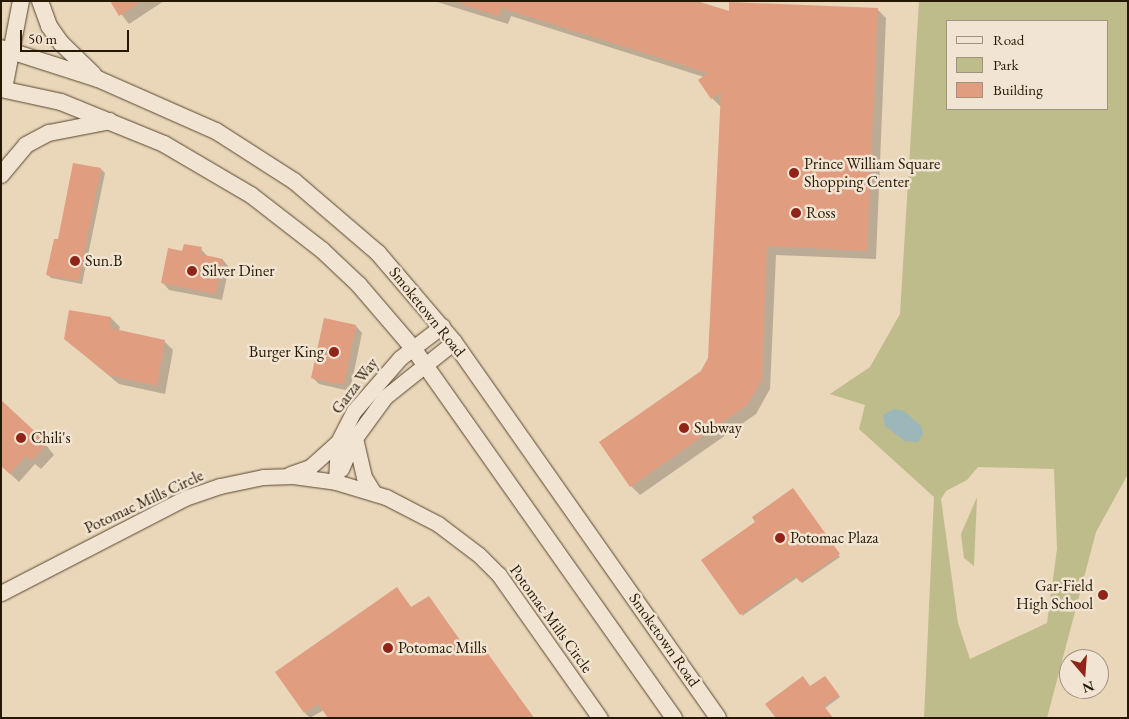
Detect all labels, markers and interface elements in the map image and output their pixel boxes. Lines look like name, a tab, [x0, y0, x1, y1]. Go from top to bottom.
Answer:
scale bar	[22, 20, 131, 52]
legend	[946, 20, 1109, 110]
text: 50 m	[28, 29, 57, 48]
text: Road	[993, 30, 1024, 49]
text: Park	[993, 55, 1019, 74]
text: Building	[993, 80, 1043, 99]
place label: Prince William Square Shopping Center	[804, 154, 940, 192]
marker: Prince William Square Shopping Center	[788, 167, 800, 179]
place label: Ross	[806, 203, 836, 223]
marker: Ross	[790, 207, 802, 219]
place label: Sun.B	[85, 251, 122, 271]
marker: Sun.B	[69, 255, 81, 267]
place label: Silver Diner	[202, 261, 275, 281]
street label: Smoketown Road	[385, 263, 469, 361]
marker: Silver Diner	[186, 265, 198, 277]
place label: Burger King	[249, 342, 324, 362]
marker: Burger King	[328, 346, 340, 358]
street label: Garza Way	[328, 354, 382, 418]
place label: Subway	[694, 418, 742, 438]
marker: Subway	[678, 422, 690, 434]
place label: Chili's	[31, 428, 71, 448]
marker: Chili's	[15, 432, 27, 444]
street label: Potomac Mills Circle	[81, 466, 207, 538]
place label: Potomac Plaza	[790, 528, 879, 548]
marker: Potomac Plaza	[774, 532, 786, 544]
street label: Potomac Mills Circle	[505, 561, 597, 677]
place label: Gar-Field High School	[1016, 576, 1093, 614]
street label: Smoketown Road	[625, 589, 703, 691]
marker: Gar-Field High School	[1097, 589, 1109, 601]
place label: Potomac Mills	[398, 638, 487, 658]
marker: Potomac Mills	[382, 642, 394, 654]
north arrow	[1059, 649, 1109, 699]
text: N	[1080, 677, 1097, 698]

